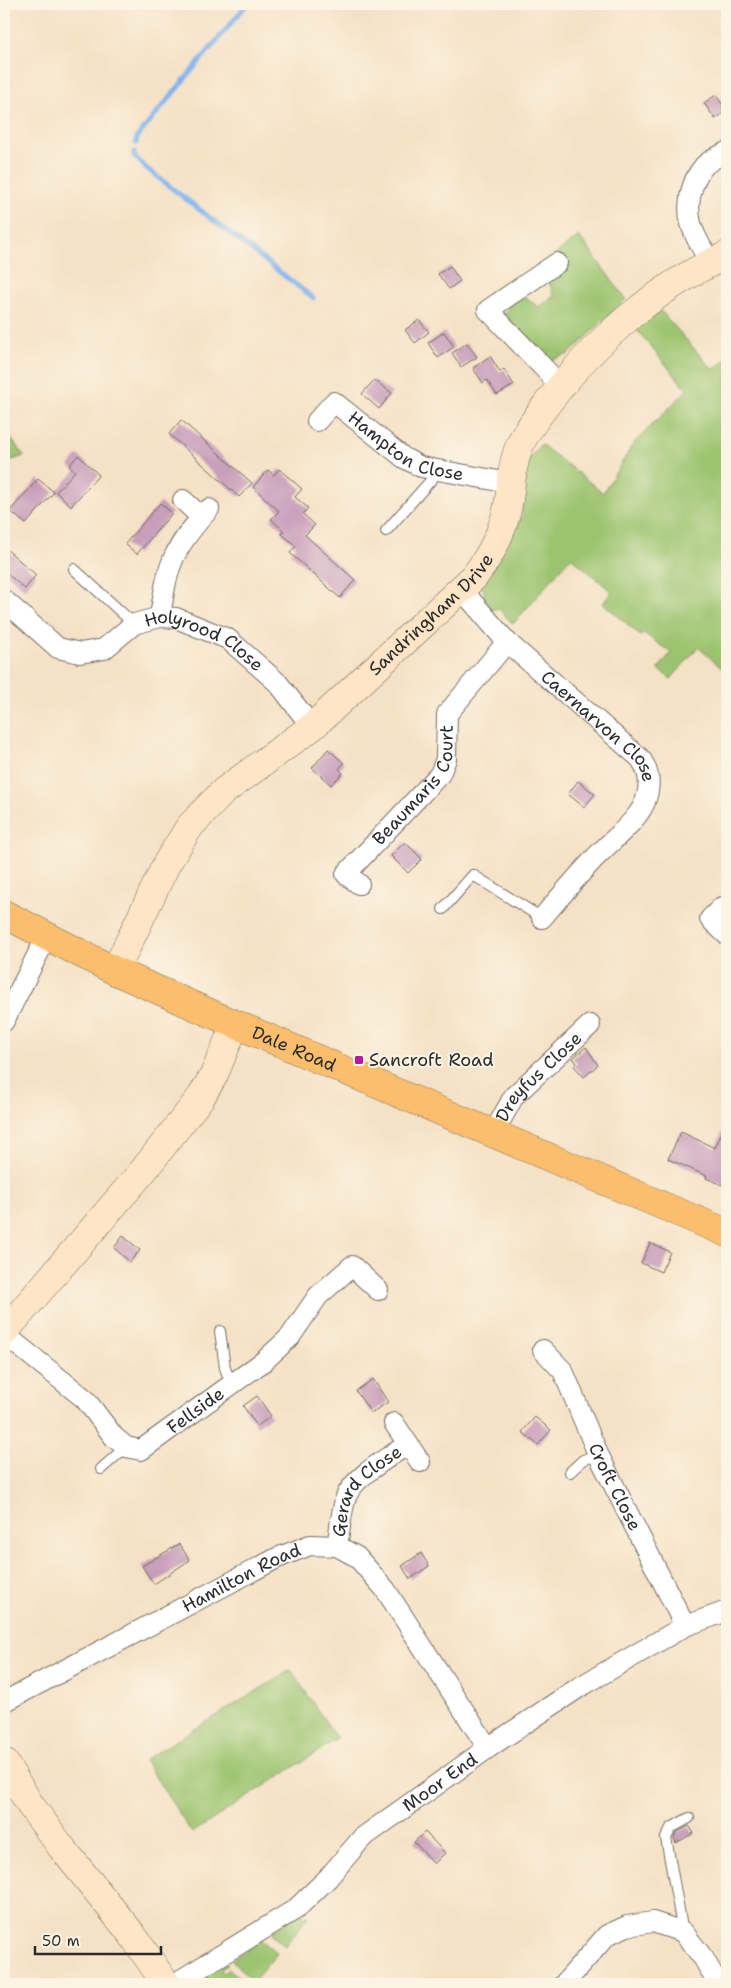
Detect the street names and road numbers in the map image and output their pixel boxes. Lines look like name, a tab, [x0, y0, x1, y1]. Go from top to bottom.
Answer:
street label: Hampton Close	[343, 406, 465, 486]
street label: Sandringham Drive	[363, 549, 499, 681]
street label: Holyrood Close	[142, 605, 269, 677]
street label: Caernarvon Close	[536, 665, 661, 784]
street label: Beaumaris Court	[367, 725, 459, 850]
street label: Dale Road	[248, 1020, 340, 1077]
street label: Dreyfus Close	[490, 1027, 587, 1126]
street label: Fellside	[162, 1382, 229, 1439]
street label: Gerard Close	[327, 1440, 406, 1538]
street label: Croft Close	[583, 1440, 647, 1535]
street label: Hamilton Road	[178, 1538, 304, 1618]
street label: Moor End	[398, 1747, 482, 1817]

